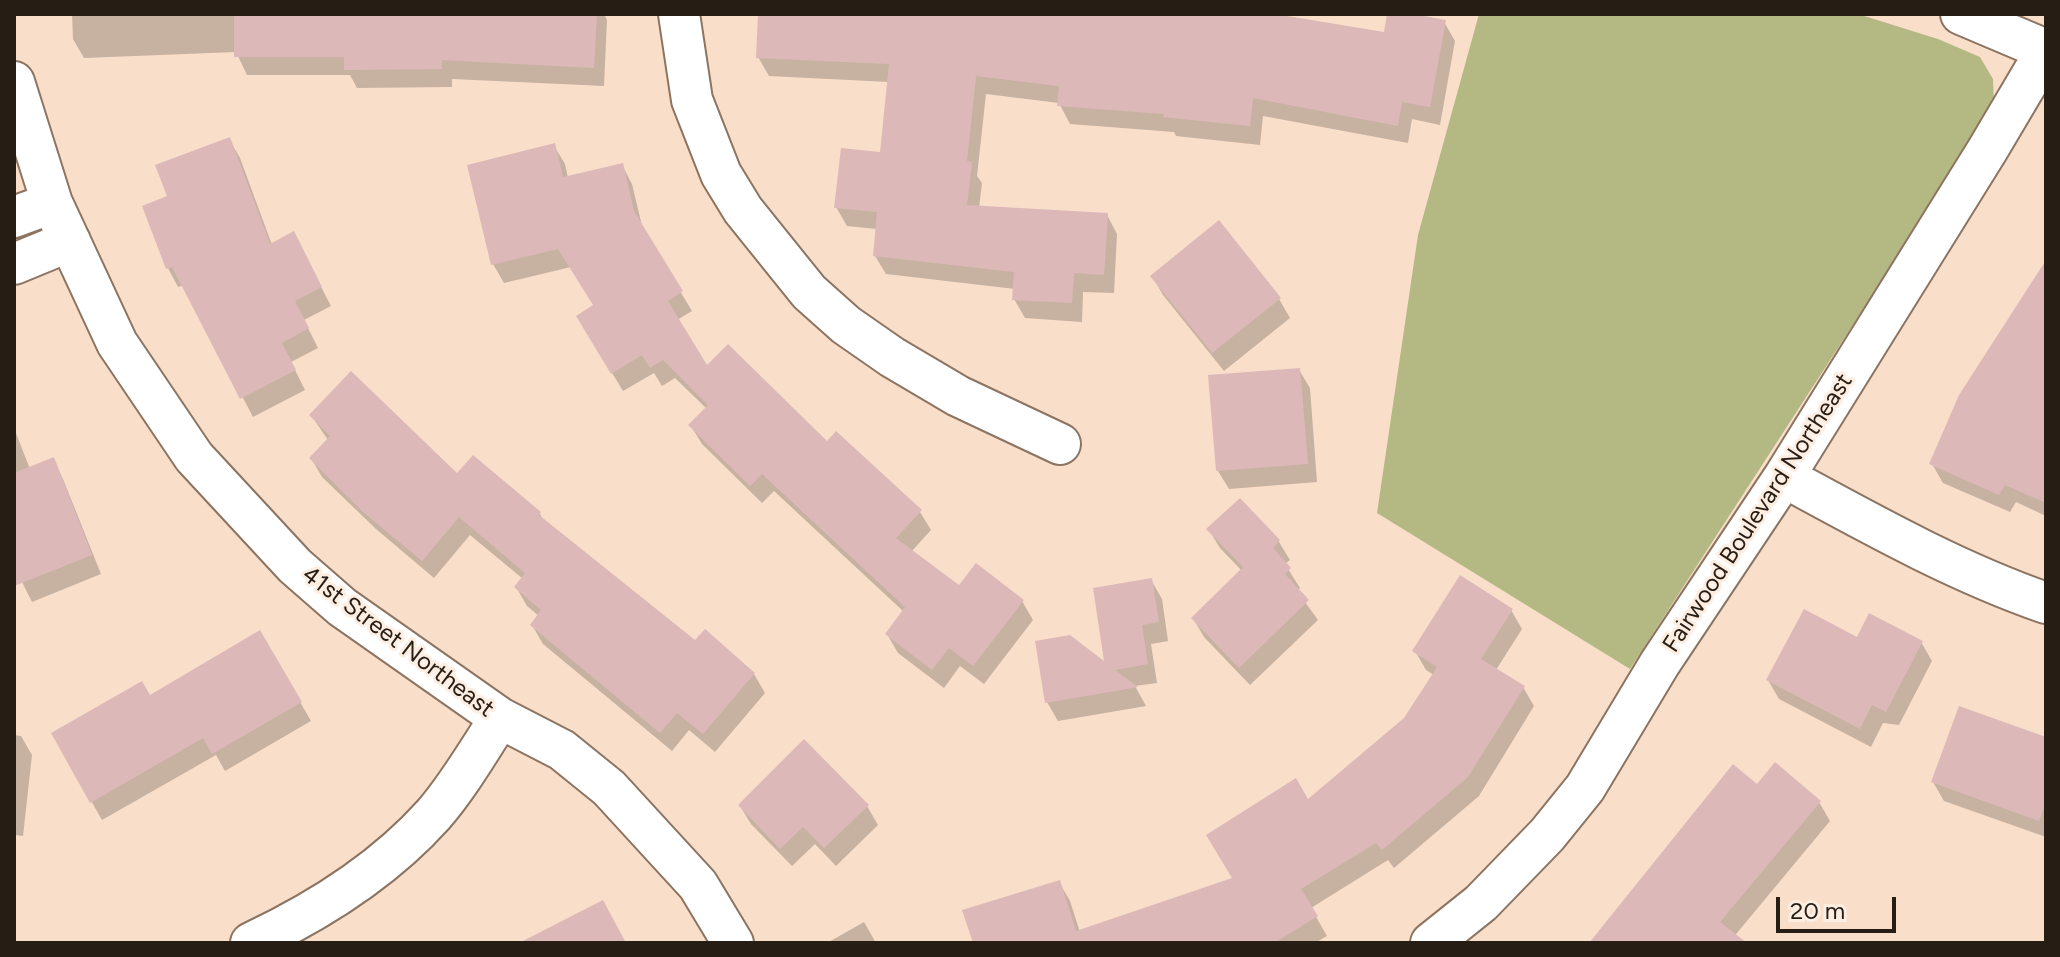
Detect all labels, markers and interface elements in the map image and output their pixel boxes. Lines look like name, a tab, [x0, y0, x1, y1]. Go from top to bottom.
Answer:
street label: Fairwood Boulevard Northeast	[1657, 368, 1859, 658]
street label: 41st Street Northeast	[296, 560, 500, 724]
scale bar	[1780, 881, 1900, 931]
text: 20 m	[1790, 896, 1845, 925]

